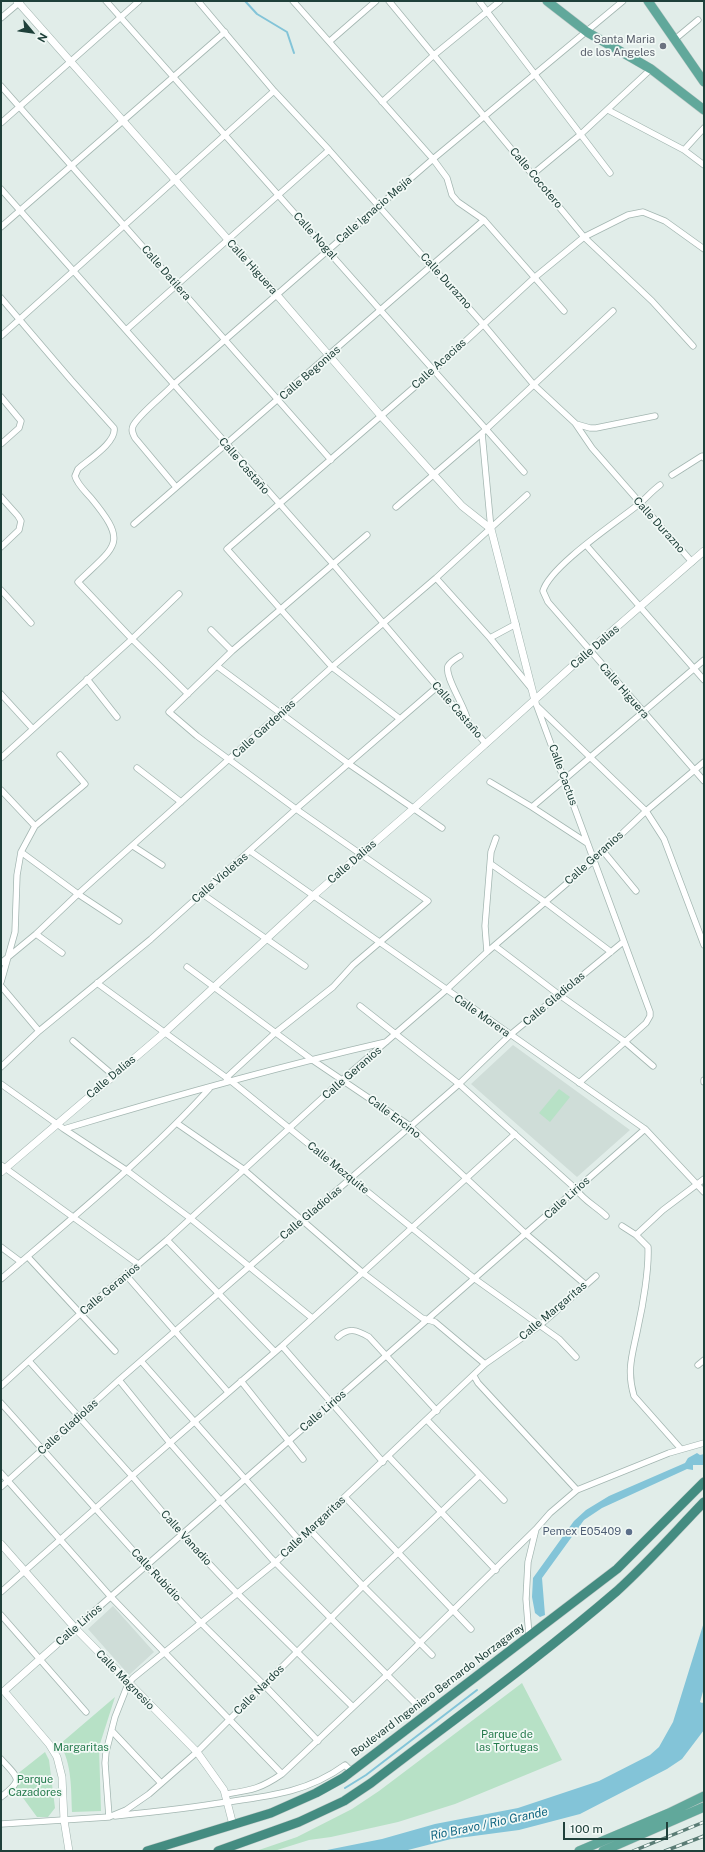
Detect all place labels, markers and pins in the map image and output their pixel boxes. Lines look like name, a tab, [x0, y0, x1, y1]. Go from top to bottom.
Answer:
place label: Santa Maria de los Angeles	[580, 33, 655, 59]
marker: Santa Maria de los Angeles	[658, 41, 668, 51]
place label: Pemex E05409	[543, 1525, 621, 1539]
marker: Pemex E05409	[624, 1527, 634, 1537]

